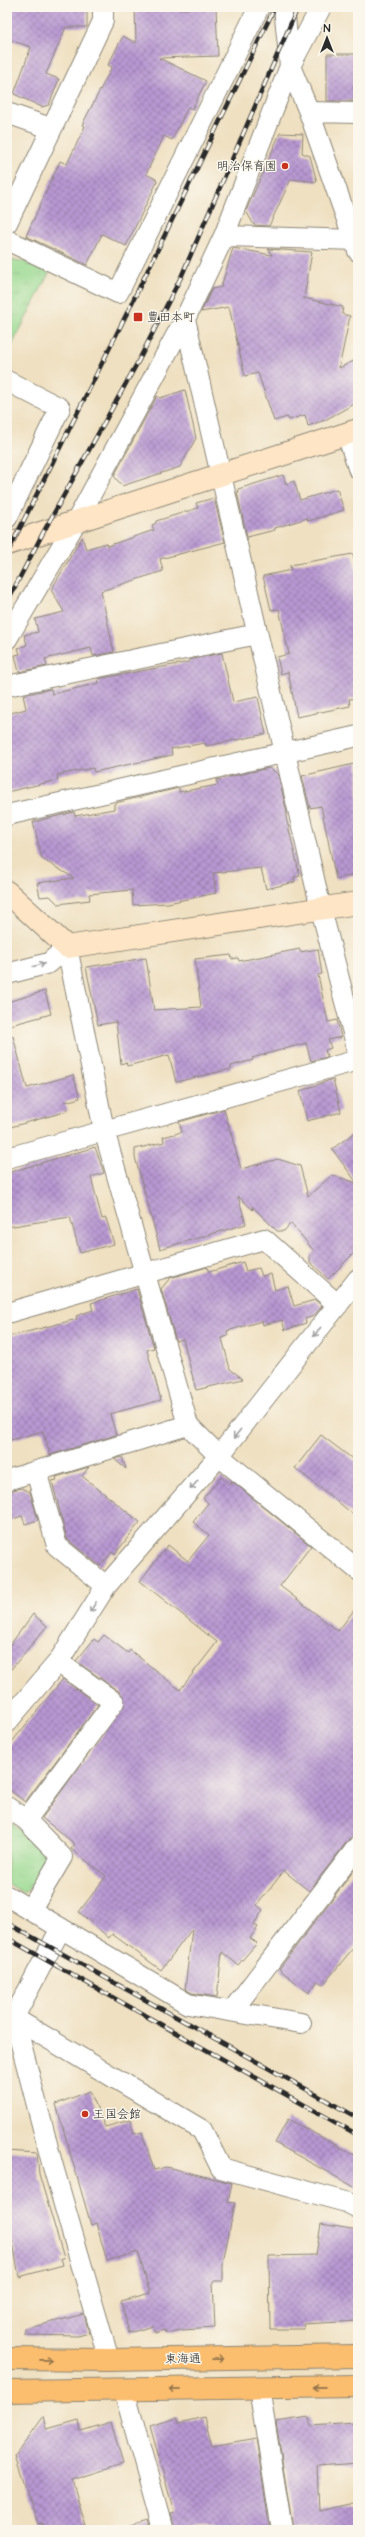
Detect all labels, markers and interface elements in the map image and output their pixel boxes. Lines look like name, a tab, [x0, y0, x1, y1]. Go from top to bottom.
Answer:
north arrow	[307, 18, 347, 58]
text: N	[324, 21, 331, 36]
place label: 明治保育園	[217, 158, 277, 175]
marker: 明治保育園	[280, 161, 290, 171]
place label: 豊田本町	[147, 309, 195, 326]
marker: 豊田本町	[132, 311, 144, 323]
one-way arrow	[33, 961, 46, 968]
one-way arrow	[313, 1326, 321, 1337]
one-way arrow	[232, 1429, 241, 1440]
one-way arrow	[189, 1480, 198, 1491]
one-way arrow	[89, 1601, 97, 1612]
place label: 王国会館	[93, 2106, 141, 2123]
marker: 王国会館	[80, 2109, 90, 2119]
street label: 東海通	[165, 2350, 201, 2368]
one-way arrow	[211, 2355, 224, 2362]
one-way arrow	[39, 2356, 52, 2363]
one-way arrow	[313, 2383, 326, 2391]
one-way arrow	[169, 2385, 182, 2393]

